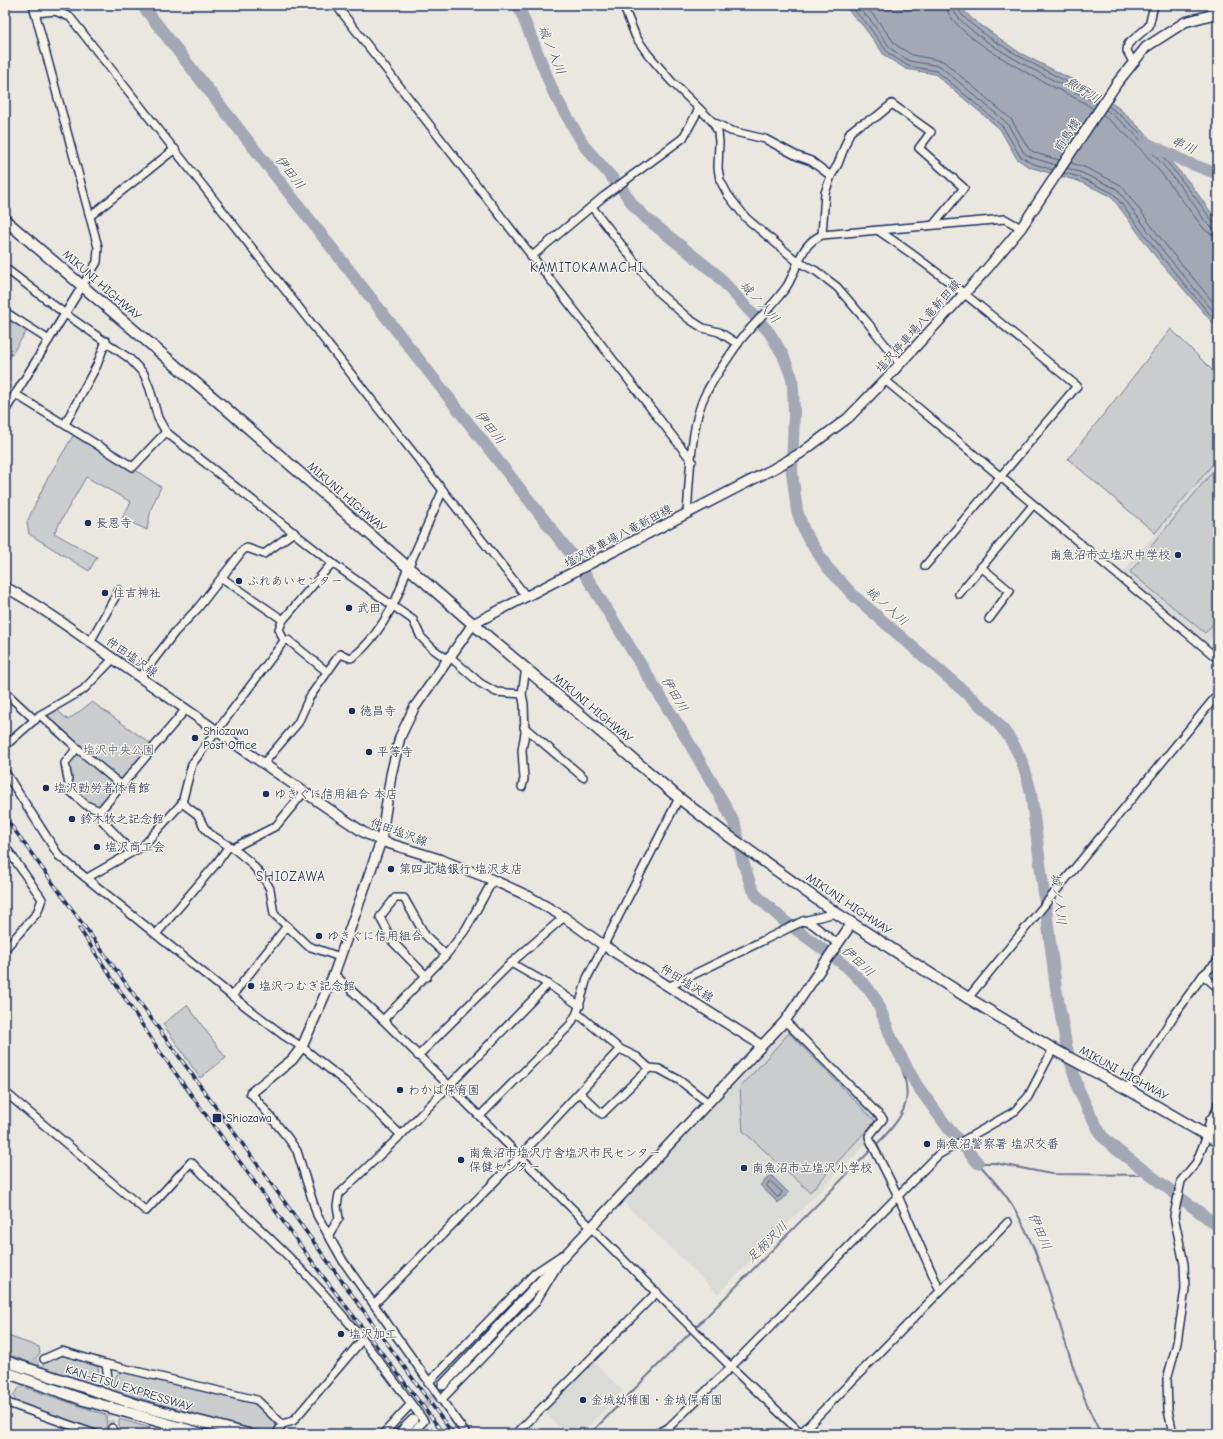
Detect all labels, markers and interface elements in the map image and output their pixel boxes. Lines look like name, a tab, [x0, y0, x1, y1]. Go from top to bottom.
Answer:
water label: 城ノ入川	[535, 23, 569, 77]
water label: 魚野川	[1062, 74, 1104, 106]
street label: 前島橋	[1051, 116, 1083, 154]
water label: 串川	[1169, 133, 1199, 157]
water label: 伊田川	[272, 152, 308, 192]
street label: MIKUNI HIGHWAY	[60, 247, 145, 324]
district label: KAMITOKAMACHI	[530, 260, 644, 275]
street label: 塩沢停車場八竜新田線	[873, 277, 963, 375]
water label: 城ノ入川	[737, 278, 783, 326]
water label: 伊田川	[472, 407, 508, 447]
street label: MIKUNI HIGHWAY	[305, 459, 390, 536]
street label: 塩沢停車場八竜新田線	[562, 502, 674, 570]
place label: 長恩寺	[96, 516, 132, 530]
marker: 長恩寺	[83, 518, 93, 528]
place label: 南魚沼市立塩沢中学校	[1050, 548, 1170, 562]
marker: 南魚沼市立塩沢中学校	[1173, 550, 1183, 560]
place label: ふれあいセンター	[247, 574, 343, 588]
marker: ふれあいセンター	[234, 576, 244, 586]
water label: 城ノ入川	[862, 583, 912, 629]
place label: 住吉神社	[113, 586, 161, 600]
marker: 住吉神社	[100, 588, 110, 598]
place label: 武田	[357, 601, 381, 615]
marker: 武田	[344, 603, 354, 613]
street label: 仲田塩沢線	[103, 634, 161, 680]
street label: MIKUNI HIGHWAY	[550, 671, 636, 746]
water label: 伊田川	[659, 673, 691, 715]
place label: 徳昌寺	[360, 704, 396, 718]
marker: 徳昌寺	[347, 706, 357, 716]
place label: Shiozawa Post Office	[203, 724, 257, 752]
marker: Shiozawa Post Office	[190, 733, 200, 743]
park label: 塩沢中央公園	[83, 743, 155, 757]
place label: 平等寺	[377, 745, 413, 759]
marker: 平等寺	[364, 747, 374, 757]
place label: 塩沢勤労者体育館	[54, 781, 150, 795]
marker: 塩沢勤労者体育館	[41, 783, 51, 793]
place label: ゆきぐに信用組合 本店	[274, 787, 398, 801]
marker: ゆきぐに信用組合 本店	[261, 789, 271, 799]
place label: 鈴木牧之記念館	[80, 812, 164, 826]
marker: 鈴木牧之記念館	[67, 814, 77, 824]
street label: 仲田塩沢線	[368, 815, 430, 849]
place label: 塩沢商工会	[105, 840, 165, 854]
marker: 塩沢商工会	[92, 842, 102, 852]
place label: 第四北越銀行 塩沢支店	[399, 862, 523, 876]
marker: 第四北越銀行 塩沢支店	[386, 864, 396, 874]
district label: SHIOZAWA	[256, 869, 326, 884]
street label: MIKUNI HIGHWAY	[804, 870, 895, 938]
water label: 城ノ入川	[1048, 872, 1070, 926]
place label: ゆきぐに信用組合	[327, 929, 423, 943]
marker: ゆきぐに信用組合	[314, 931, 324, 941]
water label: 伊田川	[839, 942, 877, 980]
street label: 仲田塩沢線	[658, 961, 716, 1005]
place label: 塩沢つむぎ記念館	[259, 979, 355, 993]
marker: 塩沢つむぎ記念館	[246, 981, 256, 991]
street label: MIKUNI HIGHWAY	[1077, 1043, 1172, 1104]
place label: わかば保育園	[408, 1083, 480, 1097]
marker: わかば保育園	[395, 1085, 405, 1095]
place label: Shiozawa	[226, 1111, 272, 1125]
marker: Shiozawa	[211, 1112, 223, 1124]
place label: 南魚沼警察署 塩沢交番	[935, 1137, 1059, 1151]
marker: 南魚沼警察署 塩沢交番	[922, 1139, 932, 1149]
place label: 南魚沼市塩沢庁舎塩沢市民センター 保健センター	[469, 1146, 661, 1174]
marker: 南魚沼市塩沢庁舎塩沢市民センター 保健センター	[456, 1155, 466, 1165]
place label: 南魚沼市立塩沢小学校	[752, 1161, 872, 1175]
marker: 南魚沼市立塩沢小学校	[739, 1163, 749, 1173]
water label: 伊田川	[1025, 1210, 1055, 1252]
water label: 足柄沢川	[743, 1218, 791, 1266]
place label: 塩沢加工	[349, 1327, 397, 1341]
marker: 塩沢加工	[336, 1329, 346, 1339]
street label: KAN-ETSU EXPRESSWAY	[64, 1362, 195, 1414]
place label: 金城幼稚園・金城保育園	[591, 1393, 723, 1407]
marker: 金城幼稚園・金城保育園	[578, 1395, 588, 1405]

